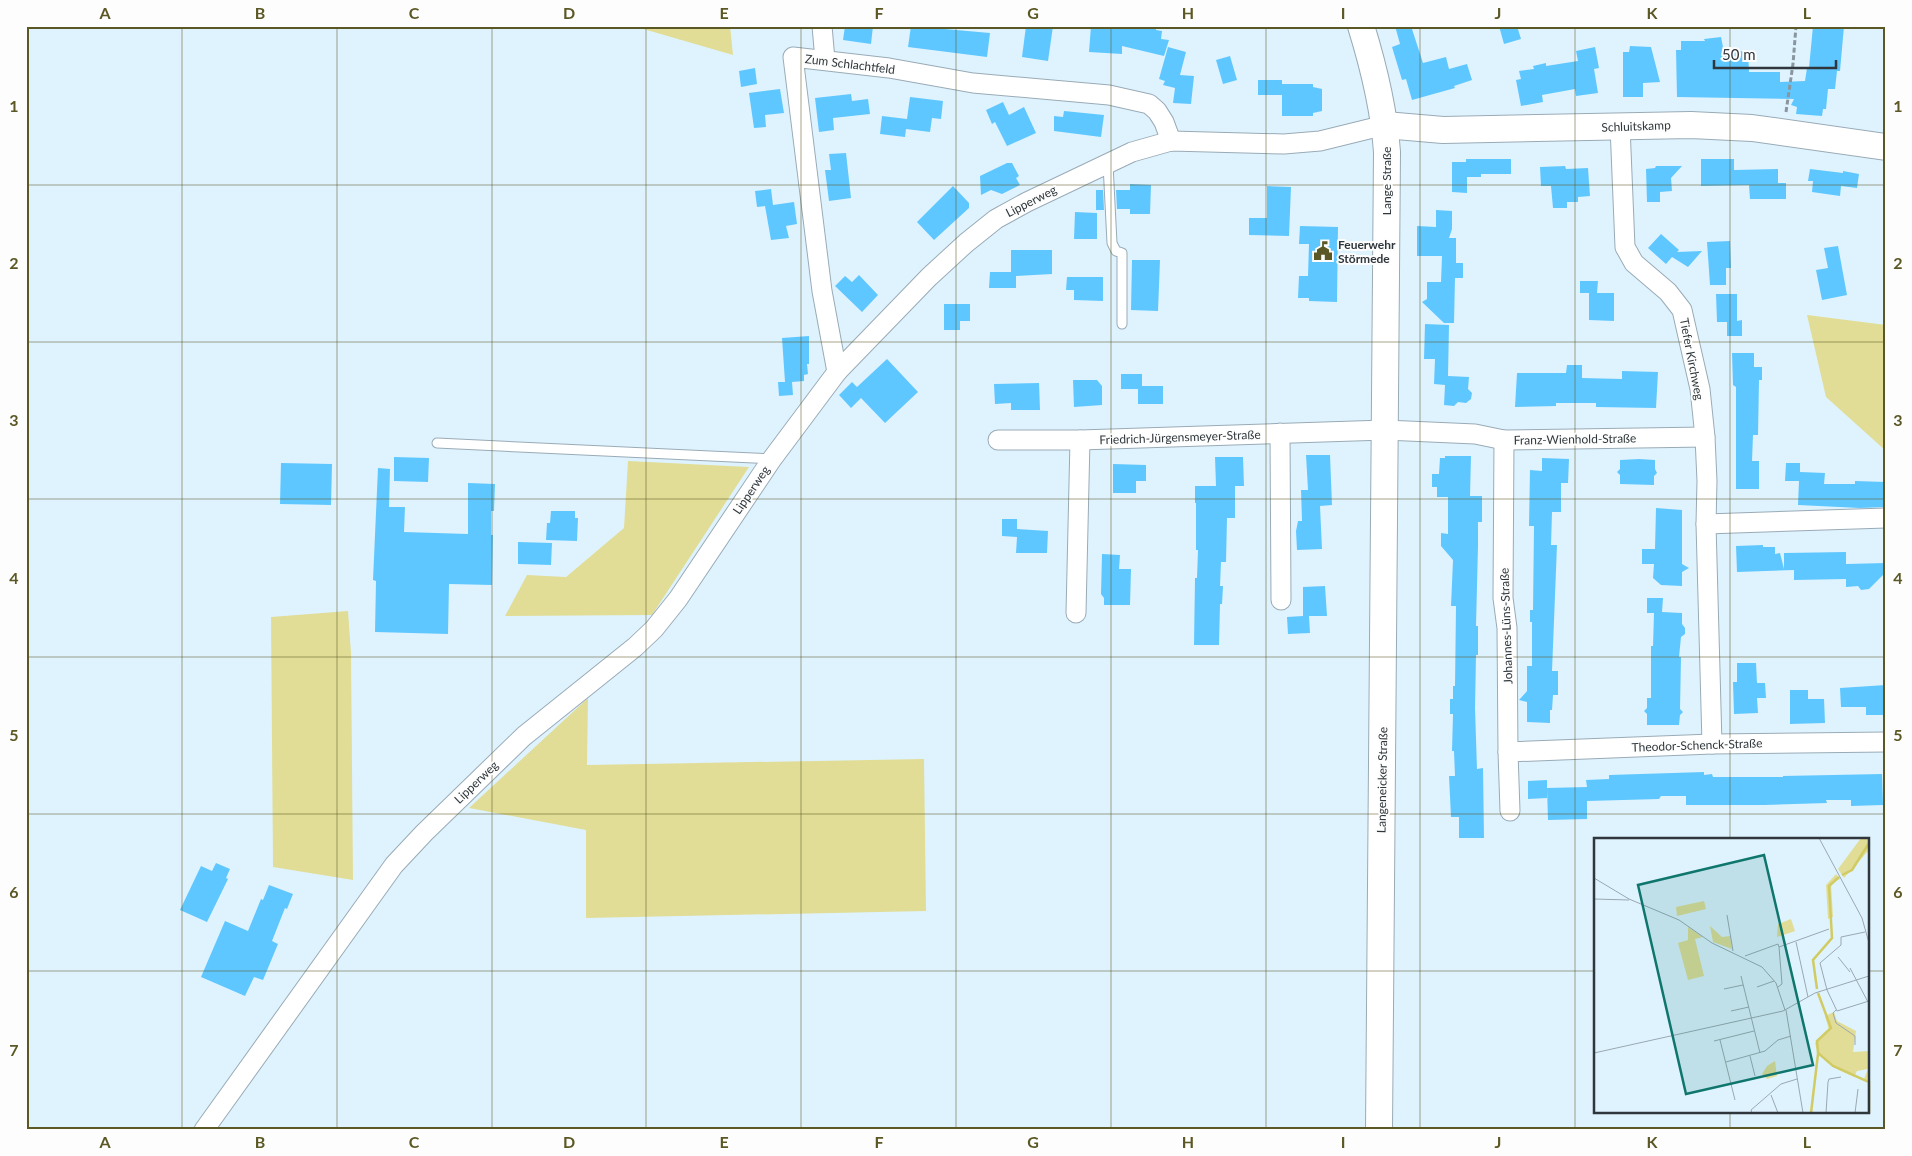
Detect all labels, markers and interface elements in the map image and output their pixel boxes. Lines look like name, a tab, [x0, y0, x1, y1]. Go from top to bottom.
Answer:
text: A	[98, 3, 111, 22]
text: B	[255, 3, 265, 22]
text: C	[409, 3, 420, 22]
text: D	[563, 3, 575, 22]
text: E	[719, 3, 729, 22]
text: F	[874, 3, 884, 22]
text: G	[1027, 3, 1039, 22]
text: H	[1182, 3, 1194, 22]
text: I	[1341, 3, 1345, 22]
text: J	[1495, 3, 1501, 22]
text: K	[1647, 3, 1659, 22]
text: L	[1803, 3, 1812, 22]
scale bar	[1714, 38, 1837, 70]
text: 50 m	[1722, 45, 1756, 63]
street label: Zum Schlachtfeld	[804, 51, 896, 77]
text: 1	[9, 96, 19, 115]
text: 1	[1893, 96, 1903, 115]
street label: Schluitskamp	[1601, 117, 1671, 135]
street label: Lange Straße	[1379, 147, 1394, 215]
street label: Lipperweg	[1003, 182, 1059, 220]
place label: Feuerwehr Störmede	[1338, 237, 1396, 266]
public building icon: Feuerwehr Störmede	[1312, 240, 1334, 262]
text: 2	[9, 253, 19, 272]
text: 2	[1893, 253, 1903, 272]
street label: Tiefer Kirchweg	[1677, 317, 1707, 401]
text: 3	[9, 410, 19, 429]
text: 3	[1893, 410, 1903, 429]
street label: Friedrich-Jürgensmeyer-Straße	[1099, 427, 1261, 447]
street label: Franz-Wienhold-Straße	[1514, 430, 1636, 448]
street label: Lipperweg	[729, 463, 773, 517]
street label: Johannes-Lüns-Straße	[1496, 567, 1516, 685]
text: 4	[9, 568, 19, 587]
text: 4	[1893, 568, 1903, 587]
text: 5	[9, 725, 19, 744]
text: 5	[1893, 725, 1903, 744]
street label: Langeneicker Straße	[1374, 727, 1390, 833]
street label: Theodor-Schenck-Straße	[1631, 735, 1763, 755]
street label: Lipperweg	[451, 757, 501, 807]
inset map	[1594, 838, 1870, 1114]
text: 6	[9, 882, 19, 901]
text: 6	[1893, 882, 1903, 901]
text: 7	[9, 1040, 19, 1059]
text: 7	[1893, 1040, 1903, 1059]
text: A	[98, 1132, 111, 1151]
text: B	[255, 1132, 265, 1151]
text: C	[409, 1132, 420, 1151]
text: D	[563, 1132, 575, 1151]
text: E	[719, 1132, 729, 1151]
text: F	[874, 1132, 884, 1151]
text: G	[1027, 1132, 1039, 1151]
text: H	[1182, 1132, 1194, 1151]
text: I	[1341, 1132, 1345, 1151]
text: J	[1495, 1132, 1501, 1151]
text: K	[1647, 1132, 1659, 1151]
text: L	[1803, 1132, 1812, 1151]

